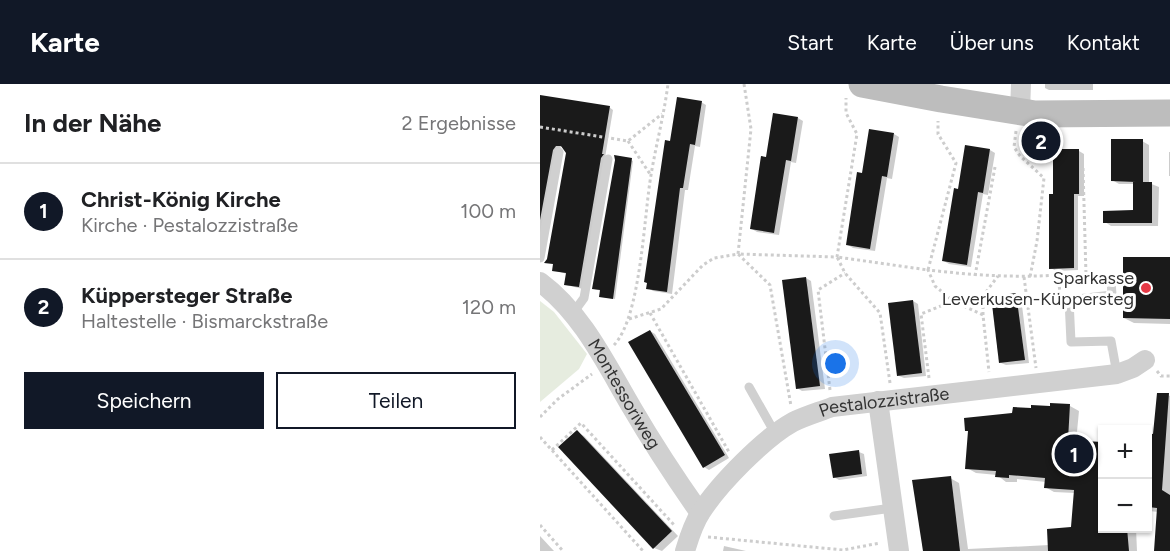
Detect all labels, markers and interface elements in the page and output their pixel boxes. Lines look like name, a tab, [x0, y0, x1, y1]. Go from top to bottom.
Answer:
text: Karte	[30, 25, 100, 59]
text: Start	[787, 30, 834, 55]
text: Karte	[867, 30, 917, 55]
text: Über uns	[950, 30, 1034, 55]
text: Kontakt	[1067, 30, 1140, 55]
text: In der Nähe	[24, 107, 161, 139]
text: 2 Ergebnisse	[402, 111, 516, 135]
pin: 2	[1022, 118, 1060, 164]
text: Christ-König Kirche	[81, 186, 281, 213]
text: 1	[39, 199, 48, 223]
text: 100 m	[460, 199, 516, 223]
text: Kirche · Pestalozzistraße	[81, 213, 298, 237]
place label: Sparkasse Leverkusen-Küppersteg	[942, 267, 1134, 310]
marker: Sparkasse Leverkusen-Küppersteg	[1139, 281, 1153, 295]
text: Küppersteger Straße	[81, 282, 292, 309]
text: 2	[38, 295, 49, 319]
text: 120 m	[462, 295, 516, 319]
text: Haltestelle · Bismarckstraße	[81, 309, 328, 333]
street label: Montessoriweg	[583, 335, 665, 453]
your location	[821, 349, 850, 378]
button: Speichern	[24, 372, 264, 429]
button: Teilen	[276, 372, 516, 429]
street label: Pestalozzistraße	[816, 382, 951, 422]
map controls	[1098, 425, 1152, 533]
button: +	[1098, 425, 1152, 479]
pin: 1	[1054, 432, 1094, 476]
button: −	[1098, 479, 1152, 533]

